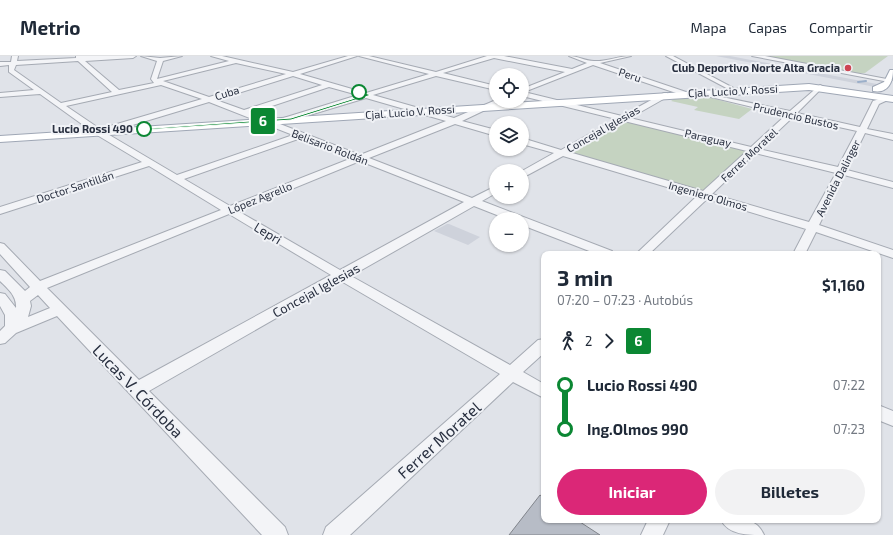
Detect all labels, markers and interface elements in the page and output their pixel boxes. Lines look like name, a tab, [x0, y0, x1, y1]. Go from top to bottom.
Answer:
text: Metrio	[20, 16, 80, 39]
text: Mapa	[691, 19, 726, 36]
text: Capas	[748, 19, 787, 36]
text: Compartir	[809, 19, 873, 36]
place label: Club Deportivo Norte Alta Gracia	[672, 61, 840, 74]
marker: Club Deportivo Norte Alta Gracia	[843, 63, 853, 73]
street label: Peru	[617, 65, 643, 84]
map controls	[489, 68, 529, 252]
button: locate	[489, 68, 529, 108]
street label: Cjal. Lucio V. Rossi	[688, 82, 778, 100]
street label: Cuba	[213, 83, 241, 102]
unlabelled marker	[351, 84, 367, 100]
street label: Prudencio Bustos	[752, 99, 840, 132]
street label: Cjal. Lucio V. Rossi	[365, 102, 455, 122]
street label: Concejal Iglesias	[564, 102, 643, 156]
line badge: 6	[250, 108, 276, 134]
text: 6	[259, 112, 267, 129]
button: layers	[489, 116, 529, 156]
marker: Lucio Rossi 490	[136, 121, 152, 137]
place label: Lucio Rossi 490	[52, 122, 133, 135]
street label: Ferrer Moratel	[718, 125, 780, 184]
street label: Belisario Roldán	[290, 126, 370, 167]
street label: Paraguay	[684, 126, 733, 149]
street label: Avenida Dalinger	[813, 137, 863, 218]
button: +	[489, 164, 529, 204]
street label: Doctor Santillán	[35, 168, 115, 205]
street label: Ingeniero Olmos	[667, 178, 749, 213]
street label: López Agrello	[226, 179, 294, 216]
button: −	[489, 212, 529, 252]
street label: Lepri	[251, 219, 285, 247]
street label: Concejal Iglesias	[269, 259, 363, 321]
text: 3 min	[557, 264, 613, 290]
text: $1,160	[822, 276, 865, 294]
text: 07:20 – 07:23 · Autobús	[557, 292, 693, 308]
icon: walk	[557, 330, 579, 352]
icon: forward	[598, 330, 620, 352]
text: 6	[634, 332, 643, 349]
text: 2	[585, 333, 592, 349]
street label: Lucas V. Córdoba	[89, 340, 188, 441]
text: Lucio Rossi 490	[587, 376, 697, 394]
text: 07:22	[833, 377, 865, 393]
street label: Ferrer Moratel	[393, 397, 484, 482]
text: Ing.Olmos 990	[587, 420, 688, 438]
text: 07:23	[833, 421, 865, 437]
button: Iniciar	[557, 469, 707, 515]
button: Billetes	[715, 469, 865, 515]

